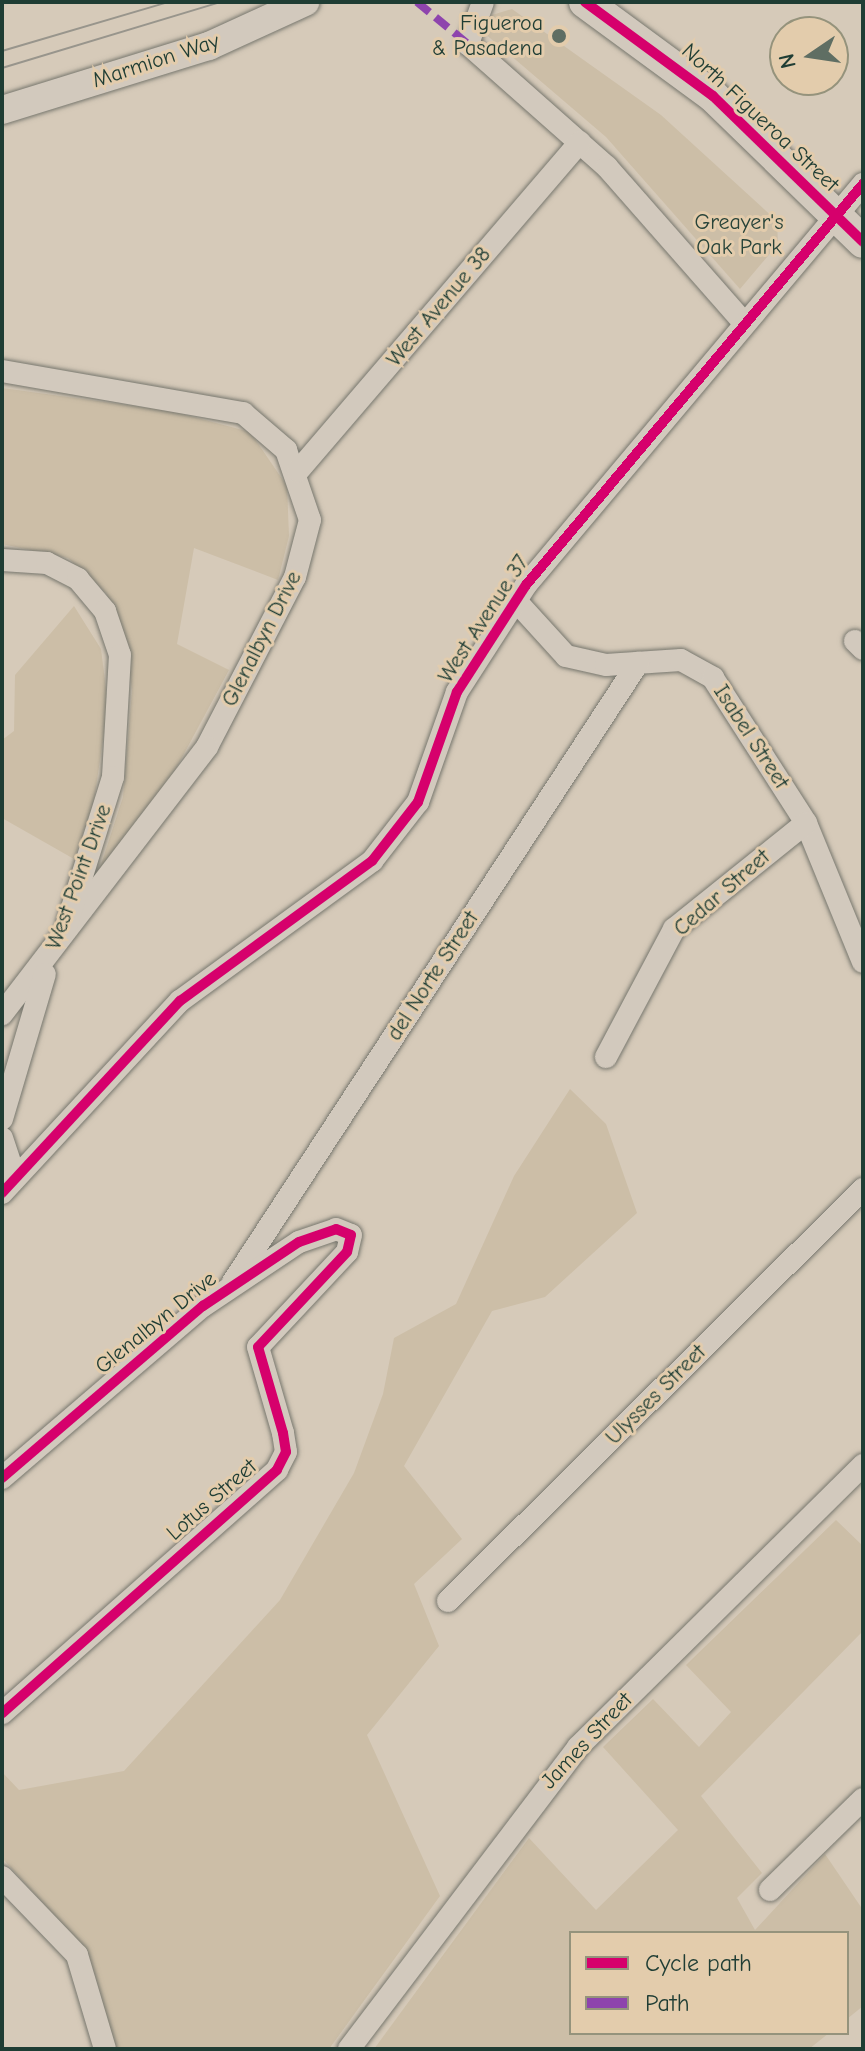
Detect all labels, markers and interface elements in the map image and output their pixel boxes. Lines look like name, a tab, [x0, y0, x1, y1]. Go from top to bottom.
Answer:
place label: Figueroa & Pasadena	[432, 10, 543, 62]
north arrow	[769, 16, 849, 96]
marker: Figueroa & Pasadena	[550, 27, 568, 45]
street label: Marmion Way	[89, 28, 223, 94]
street label: North Figueroa Street	[676, 38, 844, 198]
park label: Greayer's Oak Park	[694, 209, 784, 260]
street label: West Avenue 38	[381, 242, 497, 372]
street label: West Avenue 37	[433, 550, 535, 688]
street label: Glenalbyn Drive	[217, 567, 307, 711]
street label: Isabel Street	[707, 680, 795, 794]
street label: West Point Drive	[41, 801, 117, 953]
street label: Cedar Street	[669, 844, 775, 942]
street label: del Norte Street	[381, 906, 485, 1046]
street label: Glenalbyn Drive	[90, 1266, 222, 1380]
street label: Ulysses Street	[600, 1339, 712, 1451]
street label: Lotus Street	[161, 1454, 263, 1546]
street label: James Street	[536, 1687, 638, 1795]
legend	[569, 1931, 849, 2035]
text: Cycle path	[645, 1949, 752, 1977]
text: Path	[645, 1989, 690, 2017]

